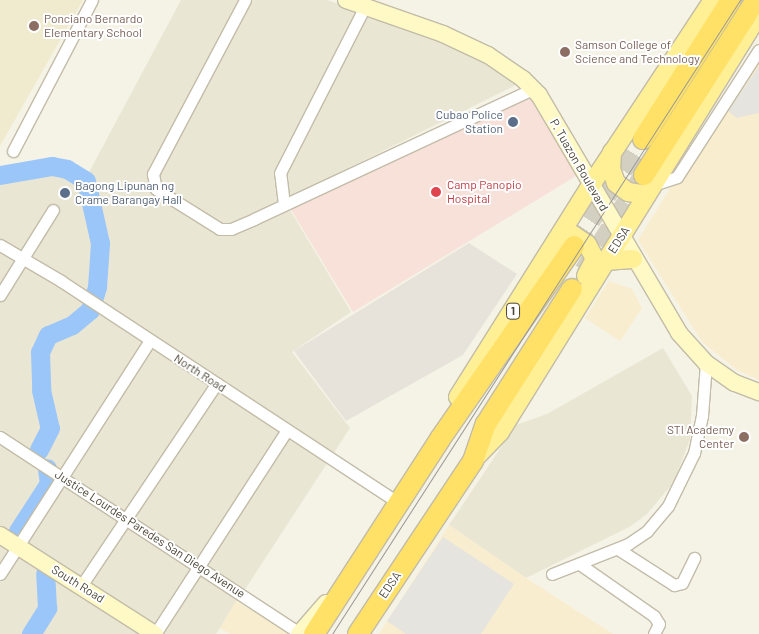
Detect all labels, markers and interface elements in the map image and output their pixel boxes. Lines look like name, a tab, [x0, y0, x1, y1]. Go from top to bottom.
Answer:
place label: Ponciano Bernardo Elementary School	[44, 12, 143, 40]
marker: Ponciano Bernardo Elementary School	[28, 20, 40, 32]
place label: Samson College of Science and Technology	[575, 38, 700, 66]
marker: Samson College of Science and Technology	[559, 46, 571, 58]
place label: Cubao Police Station	[436, 108, 503, 136]
marker: Cubao Police Station	[507, 116, 519, 128]
street label: P. Tuazon Boulevard	[547, 116, 611, 214]
place label: Camp Panopio Hospital	[447, 178, 522, 206]
place label: Bagong Lipunan ng Crame Barangay Hall	[75, 179, 182, 207]
marker: Camp Panopio Hospital	[429, 185, 443, 199]
marker: Bagong Lipunan ng Crame Barangay Hall	[59, 187, 71, 199]
street label: EDSA	[605, 224, 633, 256]
road number: 1	[506, 302, 520, 320]
street label: North Road	[171, 351, 229, 395]
place label: STI Academy Center	[667, 423, 734, 451]
marker: STI Academy Center	[738, 431, 750, 443]
street label: Justice Lourdes Paredes San Diego Avenue	[52, 467, 248, 601]
street label: South Road	[49, 562, 107, 606]
street label: EDSA	[376, 569, 404, 601]

